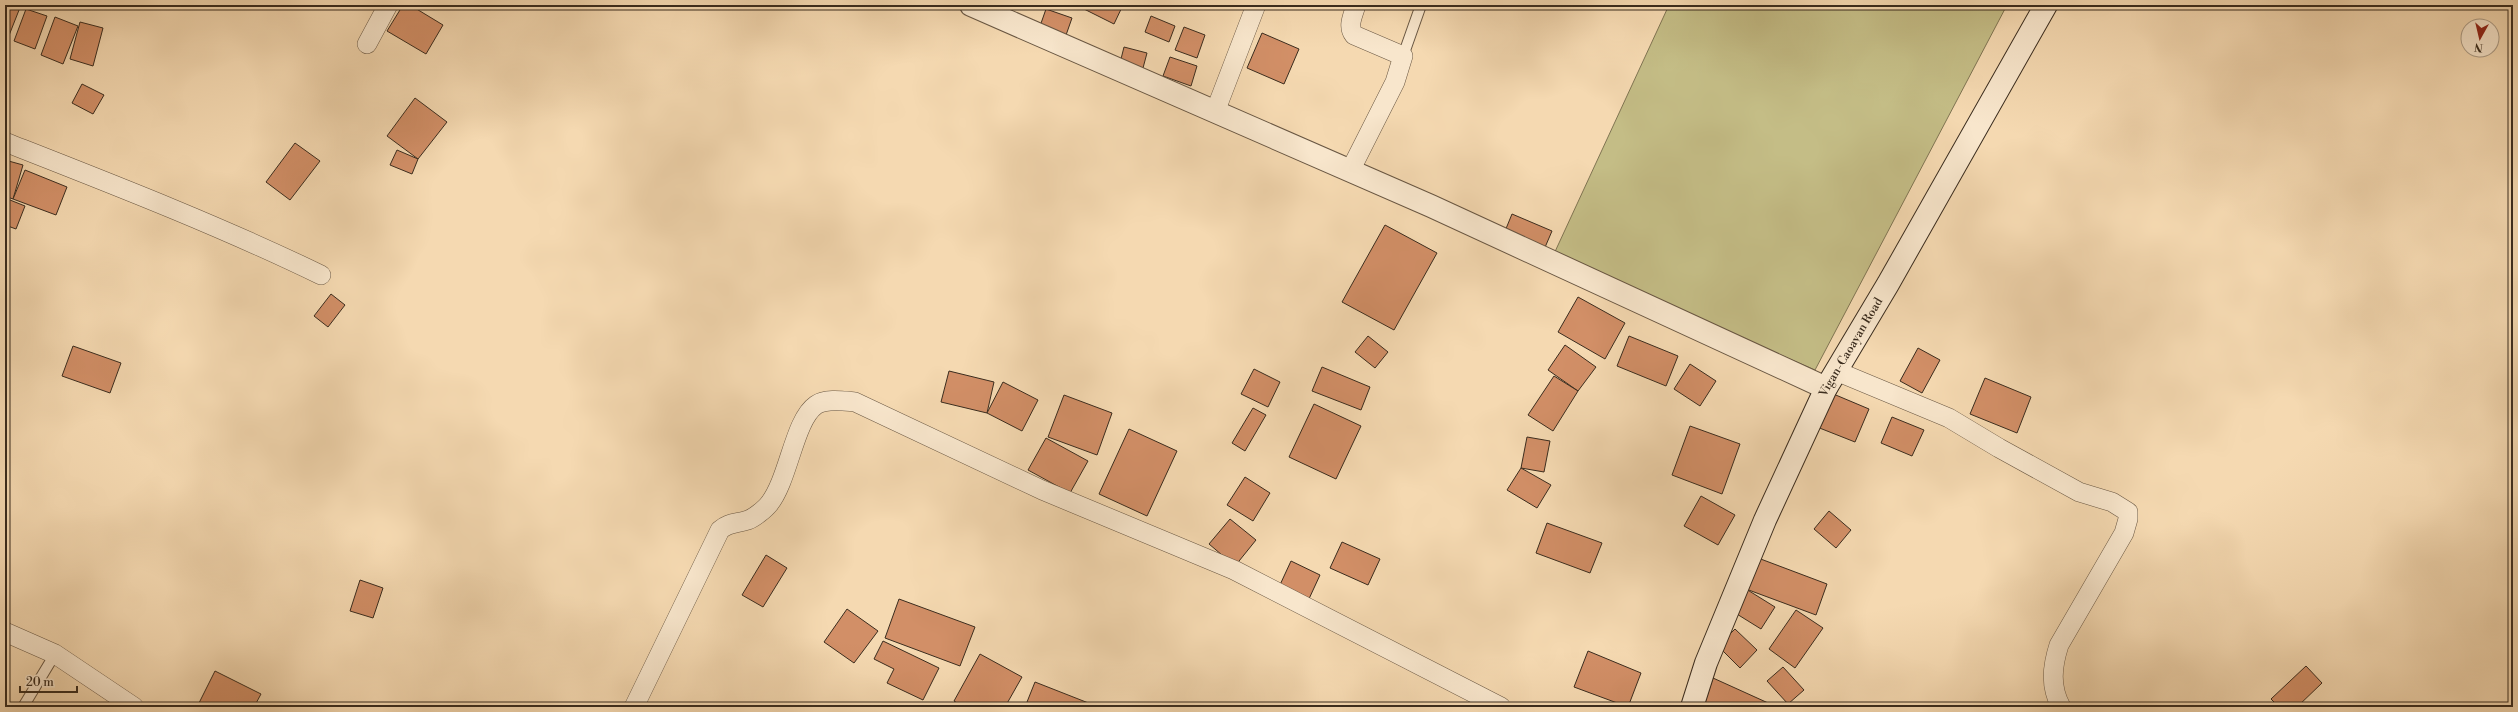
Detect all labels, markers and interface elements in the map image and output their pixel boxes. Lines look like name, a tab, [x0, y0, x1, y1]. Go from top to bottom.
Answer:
north arrow	[2460, 18, 2500, 58]
text: N	[2473, 39, 2484, 54]
street label: Vigan-Caoayan Road	[1816, 295, 1886, 400]
scale bar	[20, 668, 77, 694]
text: 20 m	[26, 675, 54, 690]

